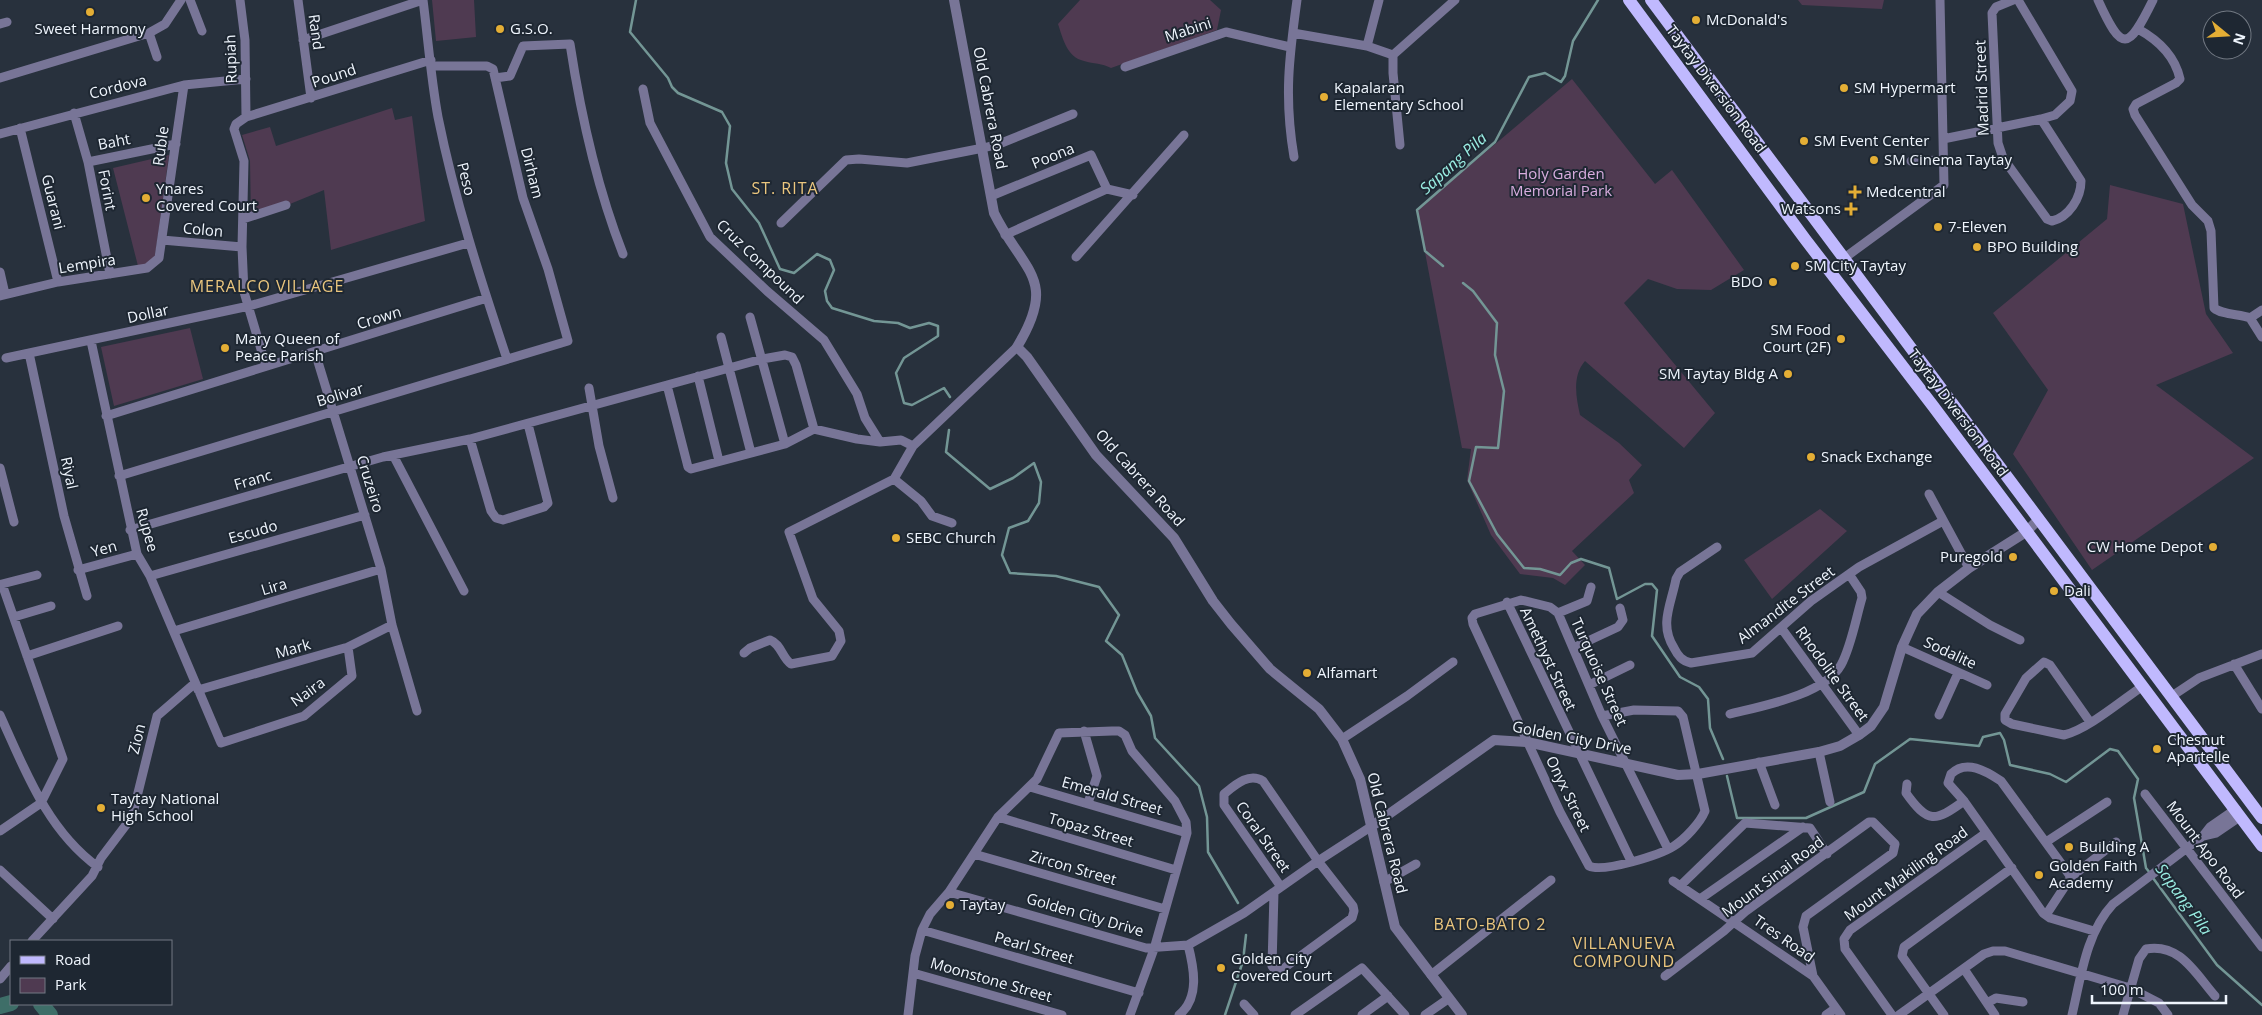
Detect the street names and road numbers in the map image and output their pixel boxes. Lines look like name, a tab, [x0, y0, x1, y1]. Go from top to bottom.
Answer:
street label: Mabini	[1162, 12, 1214, 46]
street label: Rand	[305, 13, 329, 51]
street label: Taytay Diversion Road	[1662, 21, 1771, 156]
street label: Rupiah	[219, 34, 241, 84]
street label: Madrid Street	[1969, 40, 1993, 136]
street label: Old Cabrera Road	[969, 45, 1013, 171]
street label: Pound	[309, 58, 358, 92]
street label: Cordova	[87, 69, 149, 103]
street label: Ruble	[147, 125, 173, 167]
street label: Baht	[96, 128, 132, 154]
street label: Poona	[1028, 137, 1077, 173]
street label: Dirham	[517, 145, 549, 201]
street label: Peso	[453, 160, 481, 197]
street label: Forint	[94, 168, 122, 212]
street label: Guarani	[38, 172, 70, 231]
street label: Cruz Compound	[713, 215, 809, 308]
street label: Colon	[182, 217, 224, 241]
street label: Lempira	[57, 249, 117, 277]
street label: Dollar	[125, 299, 170, 327]
street label: Crown	[354, 301, 403, 333]
street label: Taytay Diversion Road	[1904, 345, 2013, 480]
street label: Bolivar	[314, 377, 366, 411]
street label: Old Cabrera Road	[1092, 424, 1190, 530]
street label: Cruzeiro	[353, 452, 389, 515]
street label: Riyal	[57, 455, 83, 491]
street label: Franc	[231, 464, 274, 494]
street label: Rupee	[132, 506, 164, 554]
street label: Escudo	[226, 515, 280, 548]
street label: Yen	[89, 535, 119, 561]
street label: Almandite Street	[1733, 561, 1838, 647]
street label: Lira	[258, 573, 289, 599]
street label: Amethyst Street	[1516, 604, 1582, 714]
street label: Turquoise Street	[1567, 614, 1633, 729]
street label: Rhodolite Street	[1792, 622, 1874, 725]
street label: Sodalite	[1921, 631, 1980, 673]
street label: Mark	[273, 633, 313, 663]
street label: Naira	[286, 672, 329, 710]
street label: Golden City Drive	[1511, 716, 1634, 758]
street label: Zion	[123, 721, 149, 756]
street label: Onyx Street	[1542, 752, 1596, 835]
street label: Old Cabrera Road	[1363, 770, 1413, 895]
street label: Emerald Street	[1060, 771, 1165, 819]
street label: Mount Apo Road	[2162, 796, 2249, 902]
street label: Coral Street	[1232, 797, 1296, 876]
street label: Topaz Street	[1046, 807, 1136, 851]
street label: Mount Makiling Road	[1840, 822, 1971, 925]
street label: Mount Sinai Road	[1717, 831, 1828, 921]
street label: Zircon Street	[1027, 845, 1119, 889]
street label: Golden City Drive	[1024, 888, 1146, 940]
street label: Tres Road	[1750, 910, 1819, 966]
street label: Pearl Street	[992, 926, 1076, 968]
street label: Moonstone Street	[928, 952, 1054, 1006]

